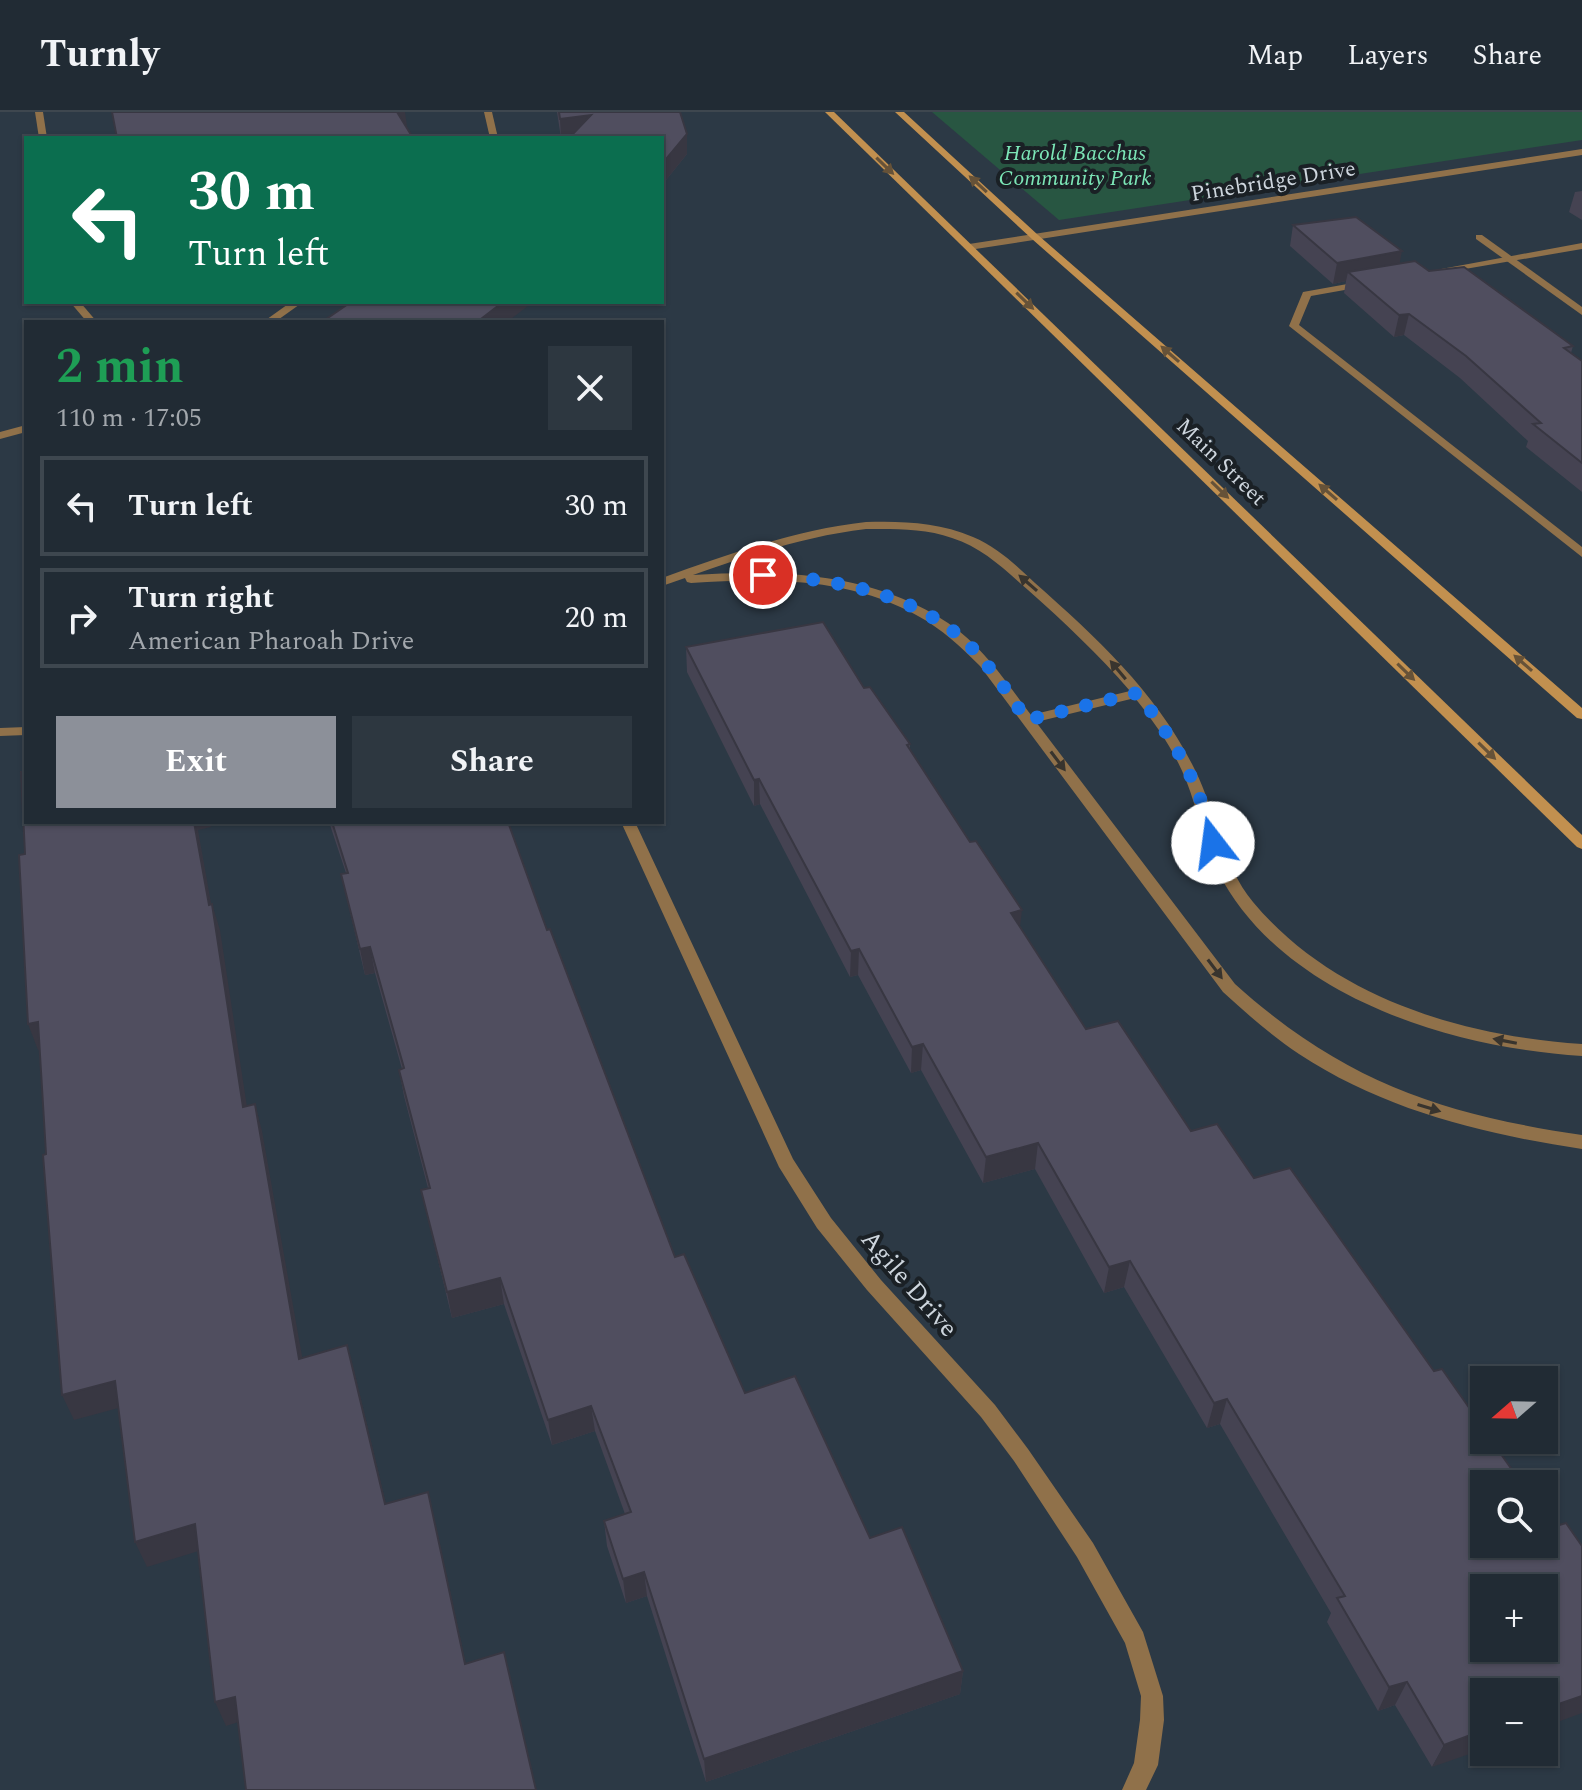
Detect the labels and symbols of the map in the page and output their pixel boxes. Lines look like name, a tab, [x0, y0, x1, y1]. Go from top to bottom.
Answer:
park label: Harold Bacchus Community Park	[999, 137, 1151, 195]
street label: Pinebridge Drive	[1188, 152, 1358, 211]
one-way arrow	[875, 156, 894, 175]
one-way arrow	[968, 176, 987, 194]
one-way arrow	[1015, 291, 1034, 310]
one-way arrow	[1160, 346, 1180, 363]
street label: Main Street	[1168, 410, 1274, 514]
one-way arrow	[1210, 480, 1229, 499]
one-way arrow	[1318, 484, 1338, 501]
pin	[729, 541, 797, 609]
one-way arrow	[1018, 575, 1038, 592]
one-way arrow	[1514, 655, 1534, 672]
one-way arrow	[1110, 661, 1127, 681]
one-way arrow	[1396, 662, 1415, 680]
one-way arrow	[1477, 741, 1496, 760]
one-way arrow	[1050, 751, 1066, 771]
position arrow	[1171, 801, 1255, 885]
one-way arrow	[1206, 958, 1222, 979]
one-way arrow	[1492, 1034, 1517, 1047]
one-way arrow	[1417, 1102, 1441, 1115]
street label: Agile Drive	[851, 1221, 968, 1346]
north arrow	[1470, 1366, 1558, 1454]

